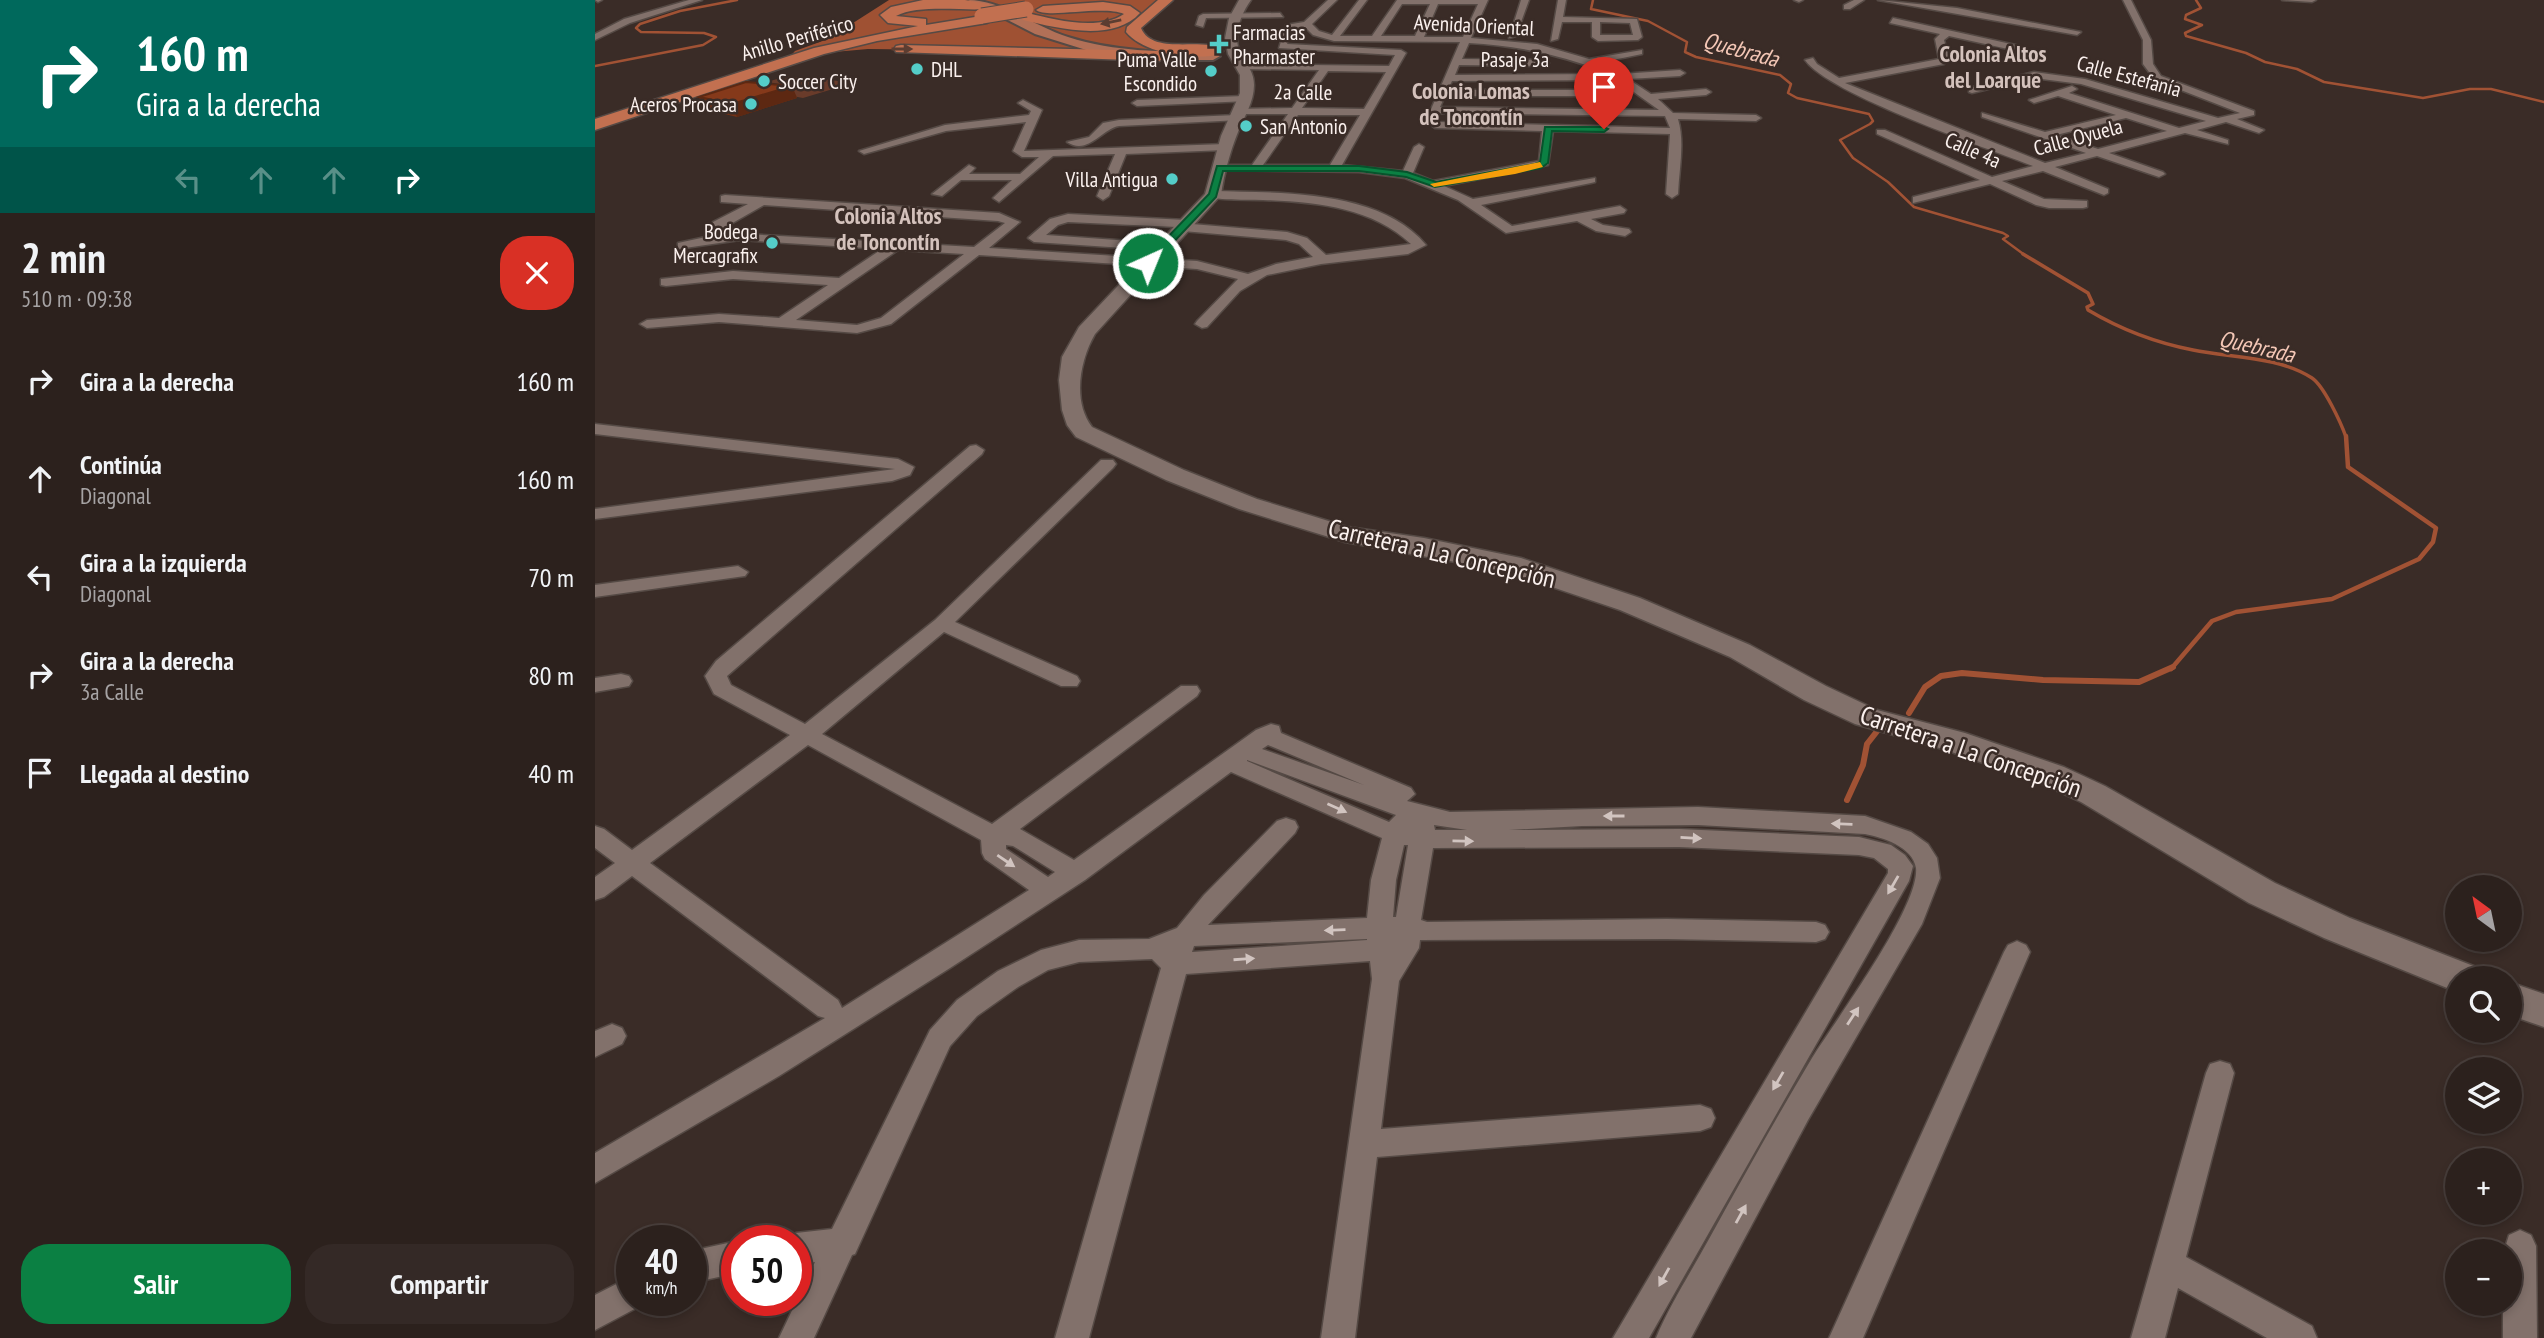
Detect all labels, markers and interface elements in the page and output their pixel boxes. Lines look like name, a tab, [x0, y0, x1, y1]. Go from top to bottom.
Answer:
street label: Avenida Oriental	[1413, 8, 1535, 42]
street label: Anillo Periférico	[738, 9, 856, 67]
one-way arrow	[1100, 16, 1122, 27]
place label: Farmacias Pharmaster	[1233, 19, 1315, 70]
text: 160 m	[136, 21, 249, 85]
water label: Quebrada	[1700, 25, 1784, 73]
icon: right	[21, 28, 112, 119]
marker: Farmacias Pharmaster	[1211, 36, 1227, 52]
district label: Colonia Altos del Loarque	[1940, 39, 2046, 94]
one-way arrow	[892, 43, 914, 55]
place label: Puma Valle Escondido	[1117, 46, 1197, 97]
street label: Pasaje 3a	[1481, 46, 1549, 73]
street label: Calle Estefanía	[2074, 49, 2184, 103]
place label: DHL	[931, 56, 962, 83]
pin	[1574, 57, 1634, 129]
marker: DHL	[909, 61, 925, 77]
marker: Puma Valle Escondido	[1203, 63, 1219, 79]
place label: Soccer City	[778, 68, 857, 95]
icon: arrive	[1585, 68, 1623, 106]
marker: Soccer City	[756, 73, 772, 89]
district label: Colonia Lomas de Toncontín	[1412, 76, 1530, 131]
street label: 2a Calle	[1274, 78, 1332, 106]
text: Gira a la derecha	[136, 83, 321, 125]
place label: Aceros Procasa	[630, 91, 737, 118]
marker: Aceros Procasa	[743, 96, 759, 112]
street label: Calle Oyuela	[2031, 112, 2125, 162]
place label: San Antonio	[1260, 113, 1347, 140]
marker: San Antonio	[1238, 118, 1254, 134]
street label: Calle 4a	[1941, 126, 2005, 174]
icon: left	[169, 161, 207, 199]
icon: ahead	[242, 161, 280, 199]
icon: ahead	[315, 161, 353, 199]
icon: right	[388, 161, 426, 199]
place label: Villa Antigua	[1065, 166, 1158, 193]
marker: Villa Antigua	[1164, 171, 1180, 187]
district label: Colonia Altos de Toncontín	[835, 201, 941, 256]
place label: Bodega Mercagrafix	[673, 218, 758, 269]
position arrow	[1111, 226, 1185, 300]
text: 2 min	[21, 230, 106, 285]
marker: Bodega Mercagrafix	[764, 235, 780, 251]
button: close	[500, 236, 574, 310]
text: 510 m · 09:38	[21, 284, 133, 313]
water label: Quebrada	[2216, 323, 2299, 369]
icon: right	[21, 362, 59, 400]
text: Gira a la derecha	[80, 365, 234, 398]
text: 160 m	[516, 365, 574, 398]
text: Continúa	[80, 448, 162, 481]
icon: ahead	[21, 460, 59, 498]
text: 160 m	[516, 463, 574, 496]
text: Diagonal	[80, 481, 151, 510]
street label: Carretera a La Concepción	[1325, 511, 1559, 595]
text: Gira a la izquierda	[80, 546, 247, 579]
icon: left	[21, 558, 59, 596]
text: 70 m	[528, 561, 574, 594]
text: Diagonal	[80, 579, 151, 608]
text: Gira a la derecha	[80, 644, 234, 677]
icon: right	[21, 656, 59, 694]
text: 80 m	[528, 659, 574, 692]
text: 3a Calle	[80, 677, 144, 706]
street label: Carretera a La Concepción	[1856, 698, 2086, 804]
icon: arrive	[21, 754, 59, 792]
text: Llegada al destino	[80, 757, 249, 790]
text: 40 m	[528, 757, 574, 790]
one-way arrow	[1327, 802, 1347, 814]
one-way arrow	[1603, 810, 1625, 822]
one-way arrow	[1830, 818, 1852, 830]
one-way arrow	[1680, 833, 1702, 844]
one-way arrow	[1452, 835, 1474, 847]
one-way arrow	[997, 854, 1015, 868]
one-way arrow	[1887, 875, 1900, 894]
north arrow	[2445, 875, 2522, 952]
map controls	[2445, 875, 2522, 1316]
one-way arrow	[1324, 924, 1346, 935]
one-way arrow	[1233, 953, 1255, 964]
button: search	[2445, 966, 2522, 1043]
one-way arrow	[1846, 1007, 1860, 1025]
button: layers	[2445, 1057, 2522, 1134]
one-way arrow	[1772, 1071, 1784, 1090]
button: +	[2445, 1148, 2522, 1225]
one-way arrow	[1734, 1203, 1746, 1223]
speed limit sign: 50	[721, 1225, 812, 1316]
text: 40	[645, 1238, 678, 1284]
button: −	[2445, 1239, 2522, 1316]
button: Salir	[21, 1244, 291, 1324]
button: Compartir	[305, 1244, 574, 1324]
one-way arrow	[1658, 1268, 1670, 1287]
text: km/h	[646, 1276, 677, 1299]

